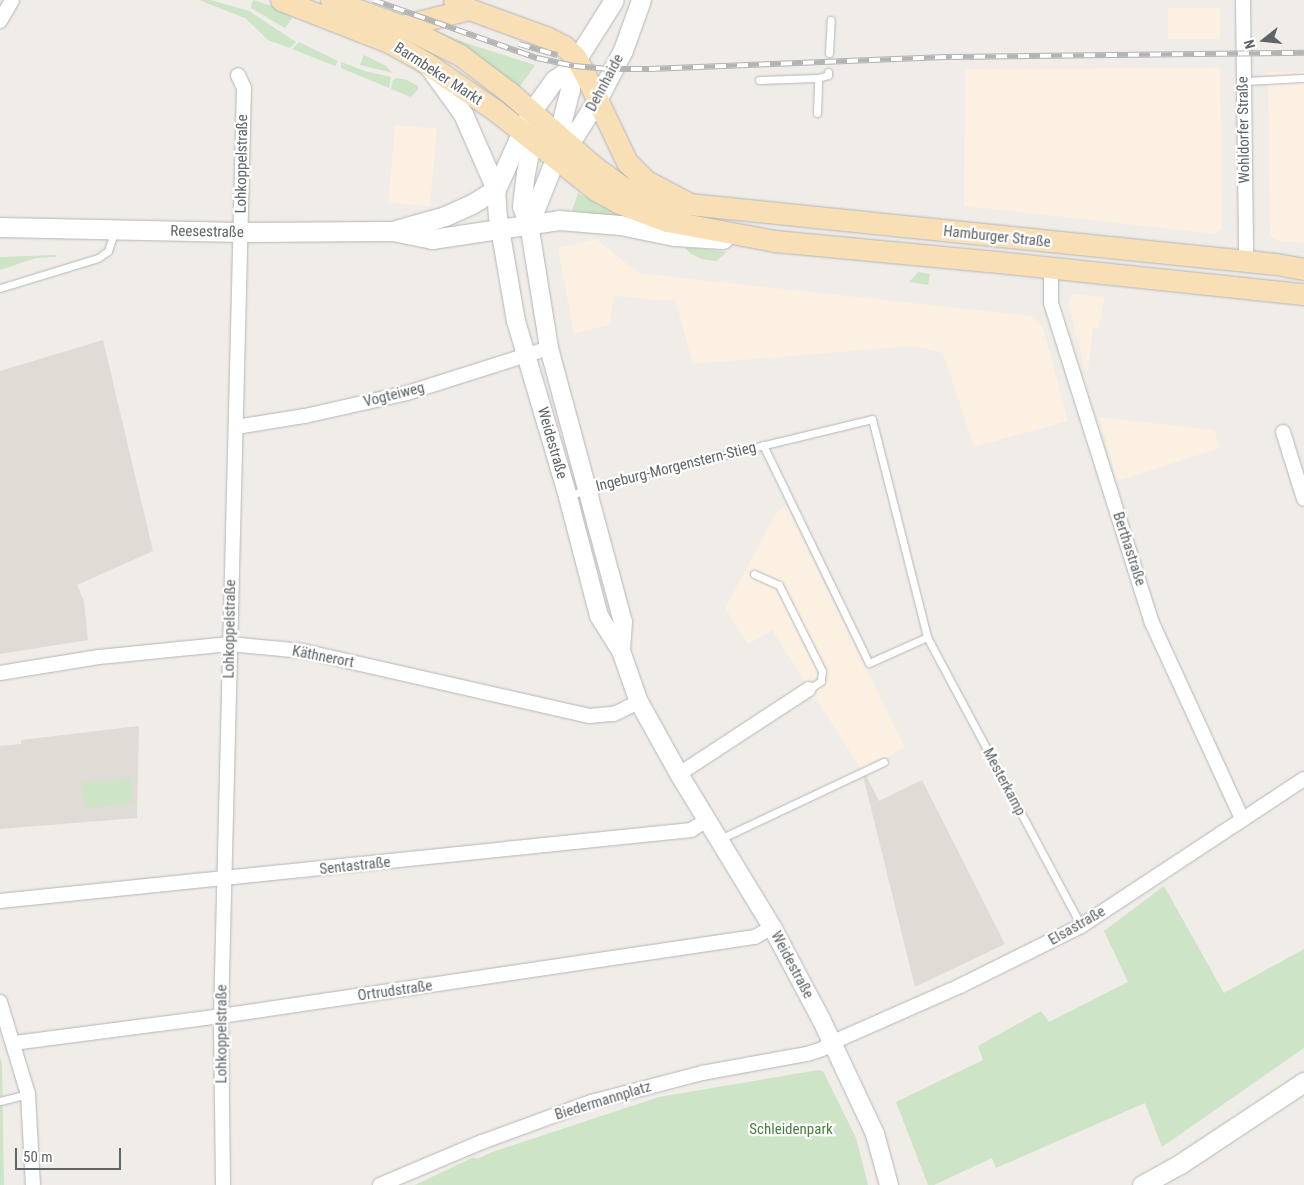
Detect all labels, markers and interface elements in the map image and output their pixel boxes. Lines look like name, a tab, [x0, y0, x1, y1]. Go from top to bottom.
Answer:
north arrow	[1239, 15, 1289, 65]
text: N	[1241, 38, 1258, 50]
street label: Barmbeker Markt	[390, 39, 486, 109]
street label: Dehnhaide	[582, 51, 628, 115]
street label: Wohldorfer Straße	[1234, 76, 1254, 184]
street label: Lohkoppelstraße	[232, 114, 252, 214]
street label: Reesestraße	[170, 222, 244, 242]
street label: Hamburger Straße	[942, 222, 1052, 252]
street label: Vogteiweg	[362, 379, 426, 411]
street label: Weidestraße	[533, 405, 571, 481]
street label: Ingeburg-Morgenstern-Stieg	[594, 438, 758, 496]
street label: Berthastraße	[1109, 510, 1149, 588]
street label: Lohkoppelstraße	[220, 579, 240, 679]
street label: Käthnerort	[291, 642, 355, 672]
street label: Mesterkamp	[979, 745, 1029, 819]
street label: Sentastraße	[319, 853, 391, 879]
street label: Elsastraße	[1045, 903, 1109, 949]
street label: Weidestraße	[767, 928, 817, 1002]
street label: Ortrudstraße	[356, 977, 434, 1005]
street label: Lohkoppelstraße	[213, 984, 231, 1084]
street label: Biedermannplatz	[553, 1078, 653, 1124]
park label: Schleidenpark	[749, 1121, 833, 1139]
scale bar	[18, 1138, 124, 1170]
text: 50 m	[23, 1148, 53, 1166]

